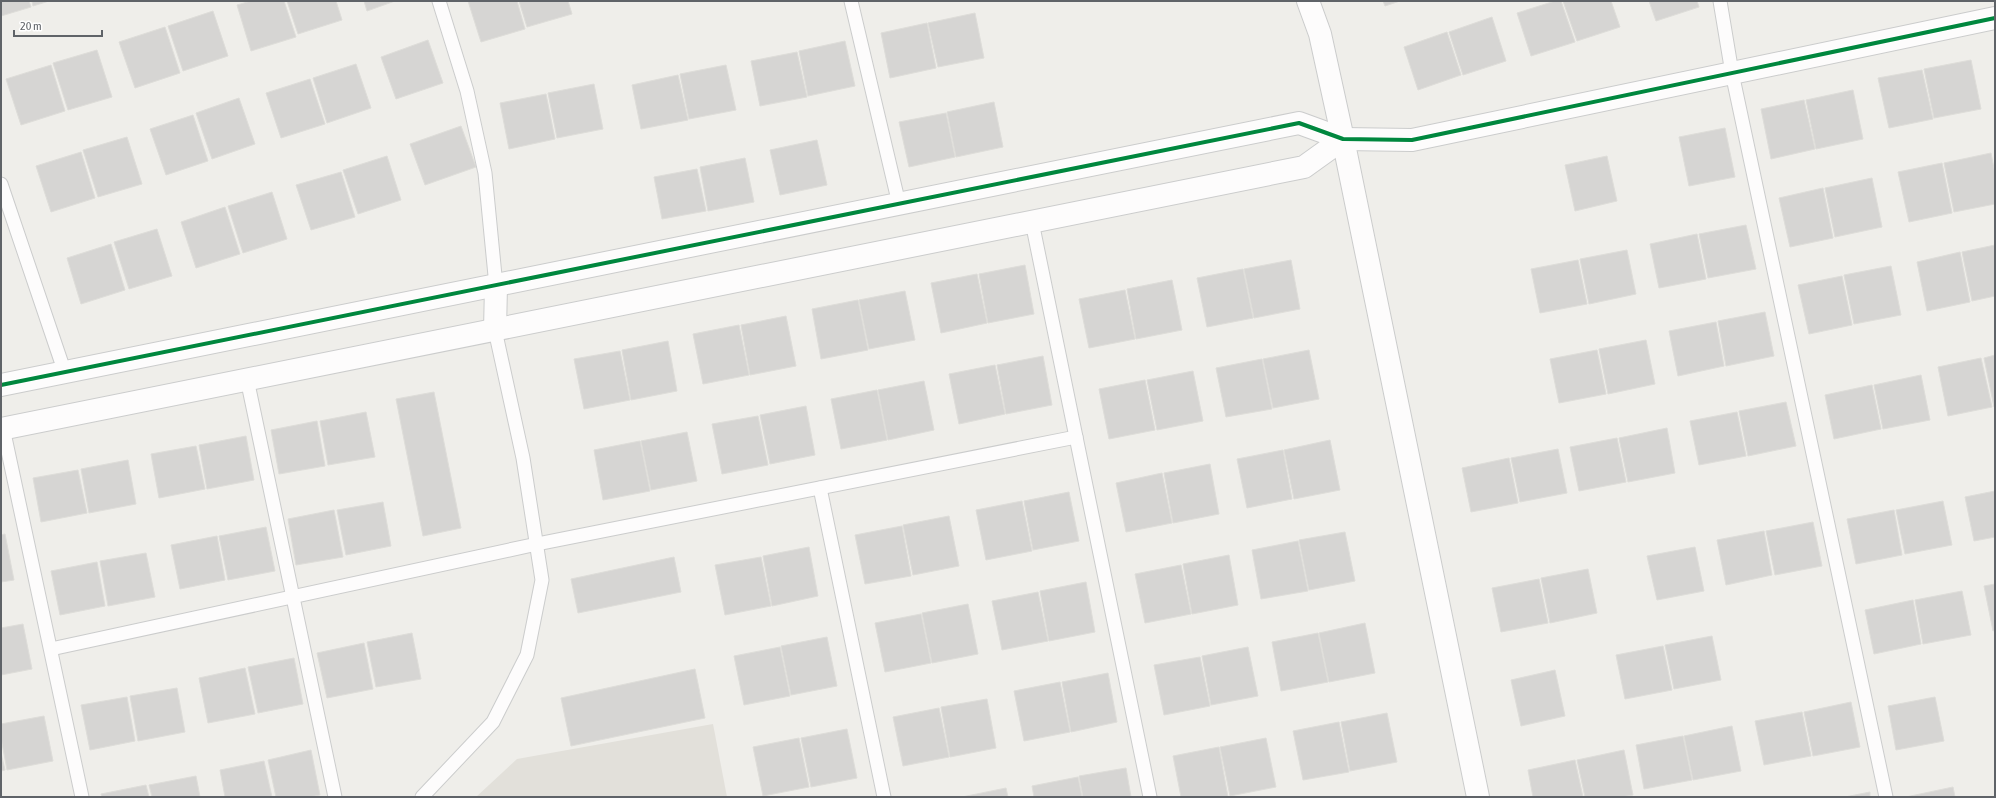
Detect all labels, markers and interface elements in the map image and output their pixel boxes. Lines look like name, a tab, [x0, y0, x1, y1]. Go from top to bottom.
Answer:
scale bar	[14, 12, 102, 38]
text: 20 m	[20, 19, 42, 33]

